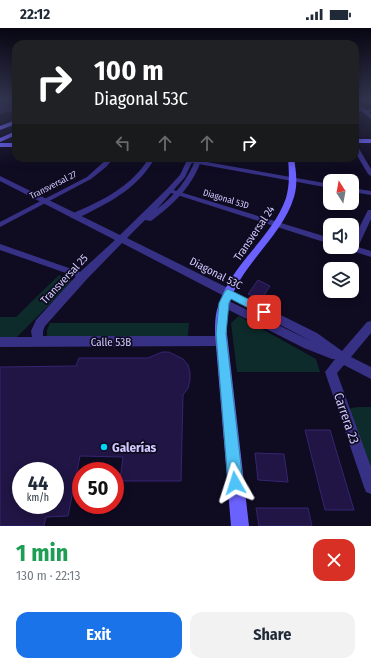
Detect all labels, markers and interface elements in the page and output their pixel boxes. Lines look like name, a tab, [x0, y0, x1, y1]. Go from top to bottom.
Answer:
text: 22:12	[20, 5, 50, 23]
text: 100 m	[94, 54, 164, 87]
icon: right	[28, 56, 80, 108]
text: Diagonal 53C	[94, 88, 188, 110]
icon: left	[112, 132, 134, 154]
icon: ahead	[154, 132, 176, 154]
icon: ahead	[196, 132, 218, 154]
icon: right	[238, 132, 260, 154]
street label: Transversal 27	[28, 169, 78, 201]
north arrow	[323, 174, 359, 210]
map controls	[323, 174, 359, 298]
street label: Diagonal 53D	[202, 187, 250, 211]
street label: Transversal 24	[231, 203, 278, 263]
button: sound	[323, 218, 359, 254]
street label: Transversal 25	[38, 252, 91, 307]
street label: Diagonal 53C	[187, 255, 245, 292]
button: layers	[323, 262, 359, 298]
pin	[247, 295, 281, 329]
icon: arrive	[253, 301, 275, 323]
street label: Calle 53B	[91, 336, 131, 349]
street label: Carrera 23	[331, 391, 362, 446]
place label: Galerías	[112, 440, 157, 455]
marker: Galerías	[99, 442, 109, 452]
speed limit sign: 50	[72, 462, 124, 514]
position arrow	[214, 462, 256, 504]
text: 44	[28, 471, 48, 495]
text: km/h	[27, 492, 49, 504]
text: 1 min	[16, 539, 68, 567]
button: close	[313, 539, 355, 581]
text: 130 m · 22:13	[16, 568, 80, 583]
button: Exit	[16, 612, 182, 658]
button: Share	[190, 612, 355, 658]

